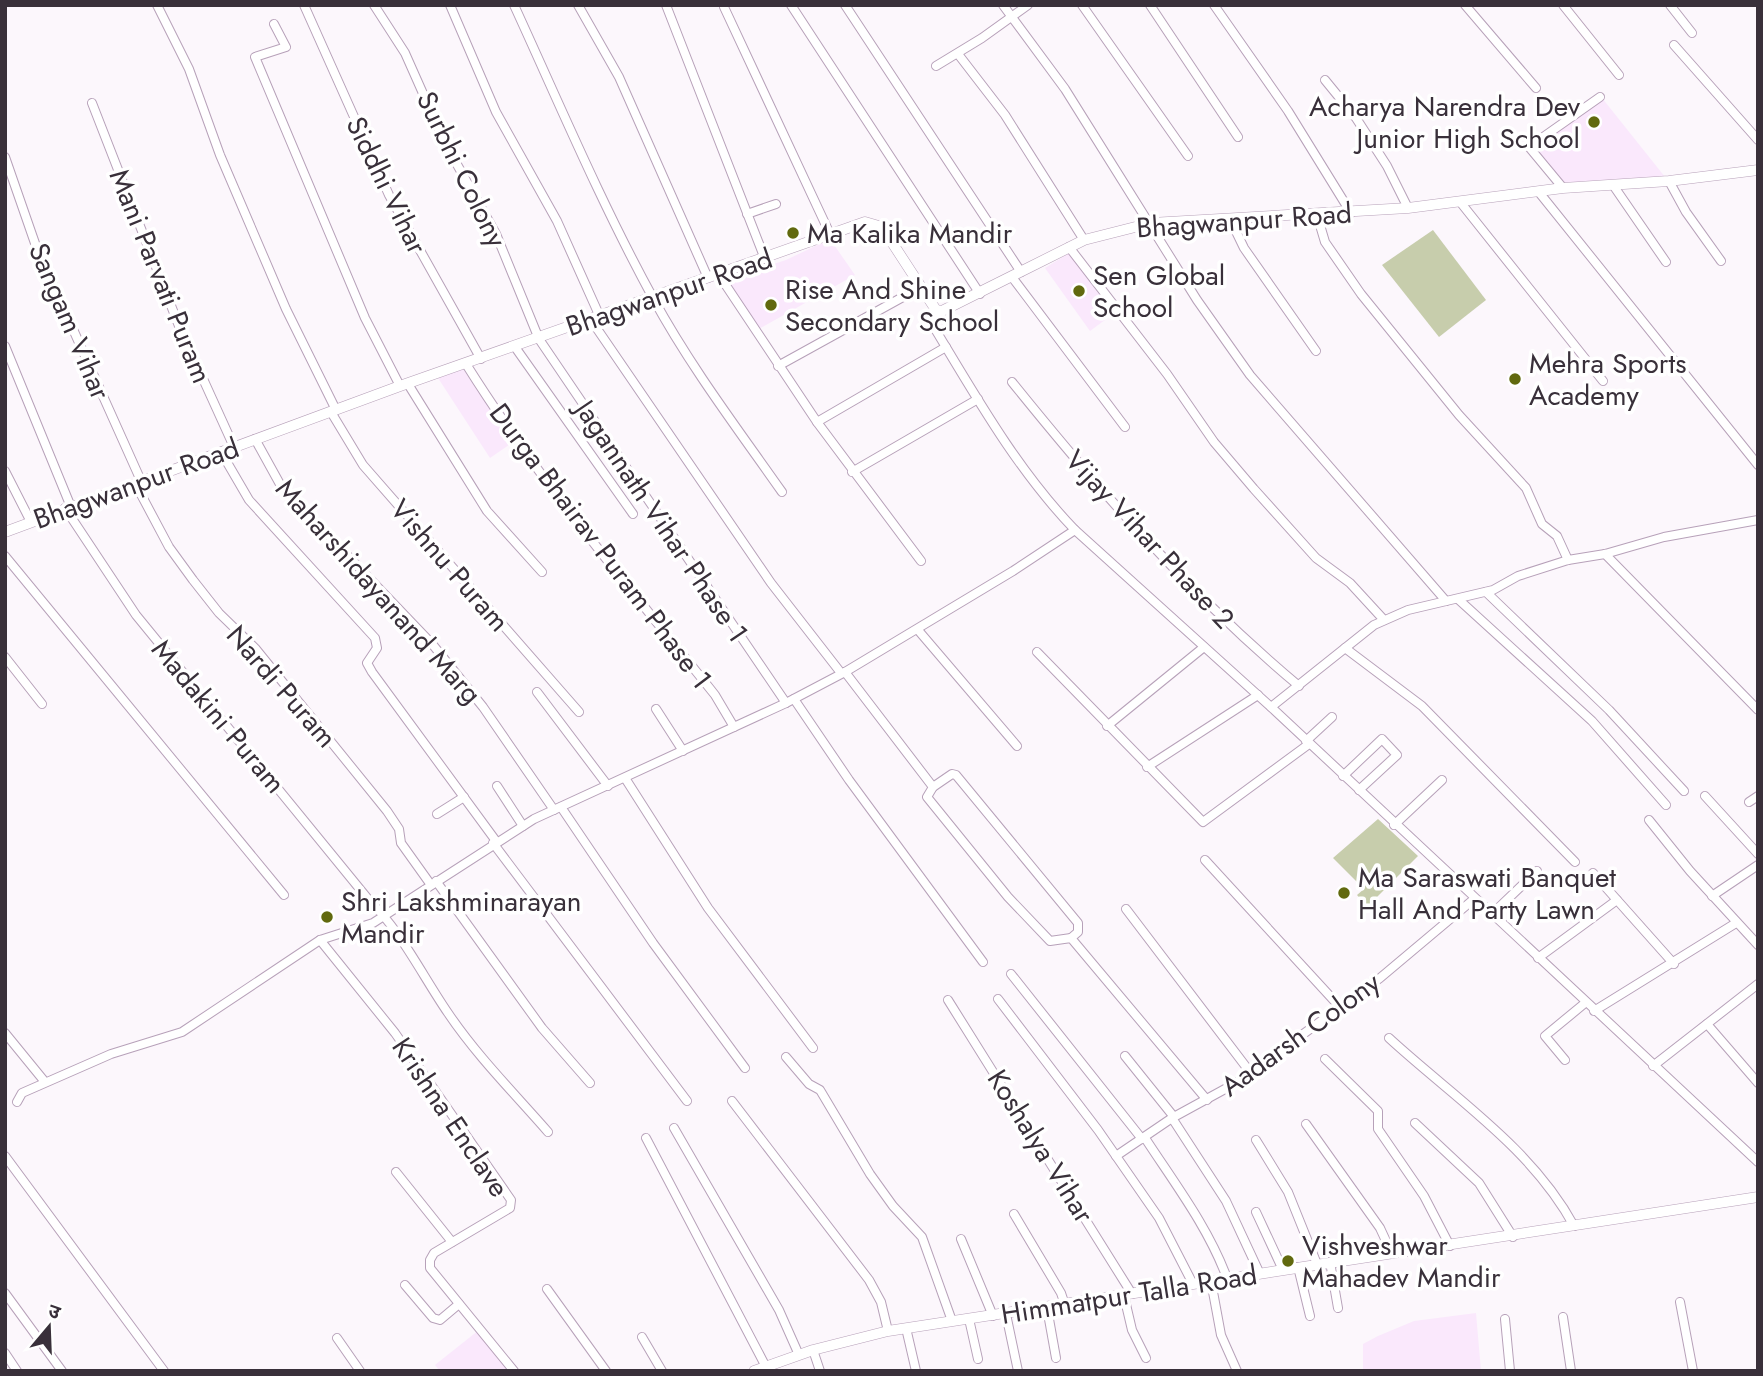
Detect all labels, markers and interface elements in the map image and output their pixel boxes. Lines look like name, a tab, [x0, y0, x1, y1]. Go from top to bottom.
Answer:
street label: Surbhi Colony	[406, 84, 517, 255]
place label: Acharya Narendra Dev Junior High School	[1309, 86, 1581, 159]
street label: Siddhi Vihar	[336, 110, 438, 261]
marker: Acharya Narendra Dev Junior High School	[1586, 114, 1602, 130]
street label: Mani Parvati Puram	[99, 163, 222, 389]
street label: Bhagwanpur Road	[1135, 193, 1353, 248]
place label: Ma Kalika Mandir	[807, 213, 1013, 254]
marker: Ma Kalika Mandir	[785, 225, 801, 241]
street label: Sangam Vihar	[18, 236, 121, 406]
street label: Bhagwanpur Road	[560, 238, 778, 347]
place label: Sen Global School	[1093, 255, 1225, 328]
place label: Rise And Shine Secondary School	[785, 269, 999, 342]
marker: Sen Global School	[1071, 283, 1087, 299]
marker: Rise And Shine Secondary School	[763, 297, 779, 313]
place label: Mehra Sports Academy	[1529, 343, 1686, 416]
marker: Mehra Sports Academy	[1507, 371, 1523, 387]
street label: Jagannath Vihar Phase 1	[563, 389, 758, 651]
street label: Durga Bhairav Puram Phase 1	[479, 395, 722, 698]
street label: Bhagwanpur Road	[28, 427, 245, 540]
street label: Vijay Vihar Phase 2	[1055, 440, 1244, 638]
street label: Maharshidayanand Marg	[266, 470, 491, 713]
street label: Vishnu Puram	[380, 490, 519, 641]
street label: Nardi Puram	[217, 616, 347, 757]
street label: Madakini Puram	[142, 630, 295, 802]
place label: Ma Saraswati Banquet Hall And Party Lawn	[1358, 857, 1616, 930]
place label: Shri Lakshminarayan Mandir	[341, 881, 581, 954]
marker: Ma Saraswati Banquet Hall And Party Lawn	[1336, 885, 1352, 901]
marker: Shri Lakshminarayan Mandir	[319, 909, 335, 925]
street label: Aadarsh Colony	[1212, 962, 1389, 1106]
street label: Krishna Enclave	[382, 1029, 519, 1205]
street label: Koshalya Vihar	[977, 1062, 1104, 1231]
place label: Vishveshwar Mahadev Mandir	[1302, 1225, 1501, 1298]
marker: Vishveshwar Mahadev Mandir	[1280, 1253, 1296, 1269]
street label: Himmatpur Talla Road	[998, 1254, 1260, 1335]
north arrow	[14, 1292, 84, 1362]
text: उ	[45, 1297, 65, 1326]

